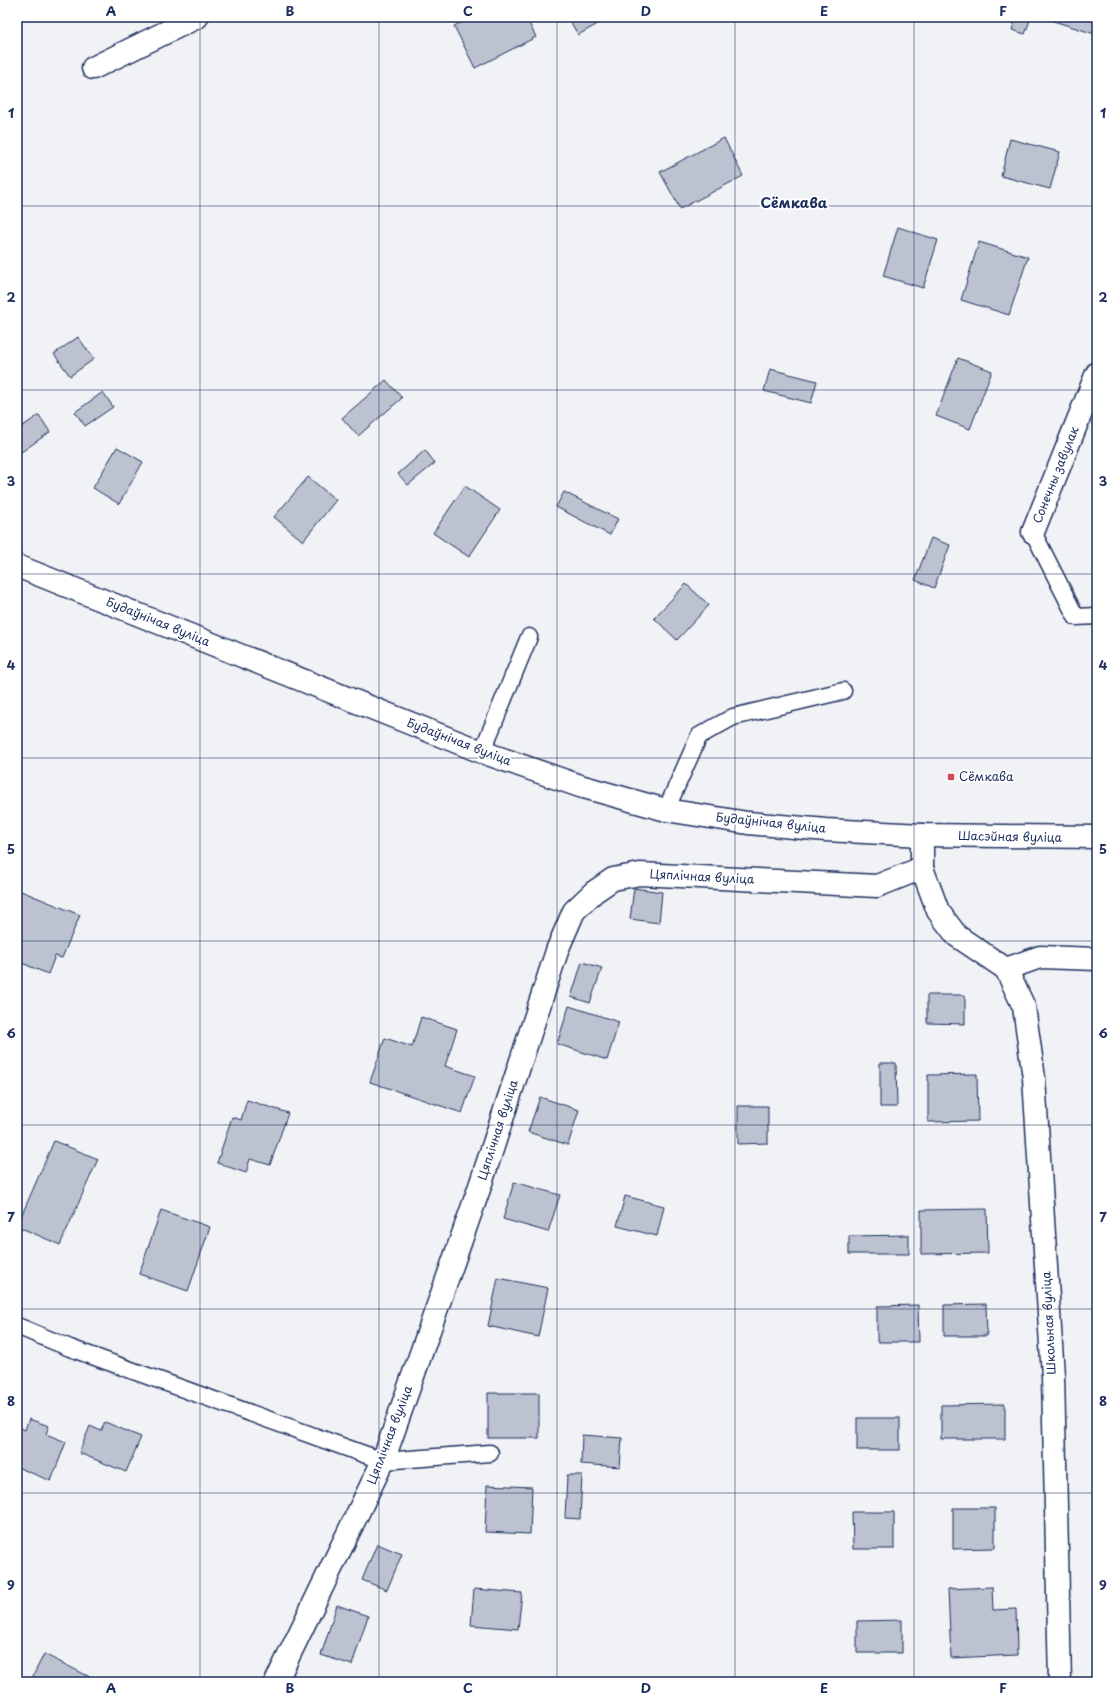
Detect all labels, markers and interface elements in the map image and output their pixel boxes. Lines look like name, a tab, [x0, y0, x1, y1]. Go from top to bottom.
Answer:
text: A	[106, 1, 116, 20]
text: B	[286, 1, 295, 20]
text: C	[463, 1, 473, 20]
text: D	[641, 1, 651, 20]
text: E	[820, 1, 828, 20]
text: F	[999, 1, 1007, 20]
text: 1	[8, 103, 14, 122]
text: 1	[1100, 103, 1106, 122]
district label: Сёмкава	[761, 192, 828, 213]
text: 2	[6, 287, 16, 306]
text: 2	[1098, 287, 1108, 306]
street label: Сонечны завулак	[1027, 423, 1083, 526]
text: 3	[7, 471, 16, 490]
text: 3	[1099, 471, 1108, 490]
street label: Будаўнічая вуліца	[104, 592, 214, 650]
text: 4	[7, 655, 16, 674]
text: 4	[1099, 655, 1108, 674]
street label: Будаўнічая вуліца	[404, 713, 515, 770]
place label: Сёмкава	[959, 767, 1014, 785]
marker: Сёмкава	[946, 772, 956, 782]
street label: Будаўнічая вуліца	[715, 807, 828, 837]
street label: Шасэйная вуліца	[958, 826, 1063, 846]
text: 5	[7, 839, 15, 858]
text: 5	[1099, 839, 1107, 858]
street label: Цяплічная вуліца	[649, 864, 755, 888]
text: 6	[6, 1023, 16, 1042]
text: 6	[1098, 1023, 1108, 1042]
street label: Цяплічная вуліца	[472, 1077, 522, 1182]
text: 7	[7, 1207, 15, 1226]
text: 7	[1099, 1207, 1107, 1226]
street label: Школьная вуліца	[1036, 1270, 1060, 1375]
street label: Цяплічная вуліца	[362, 1382, 416, 1487]
text: 8	[7, 1391, 15, 1410]
text: 8	[1099, 1391, 1107, 1410]
text: 9	[7, 1575, 15, 1594]
text: 9	[1099, 1575, 1107, 1594]
text: A	[106, 1678, 116, 1697]
text: B	[286, 1678, 295, 1697]
text: C	[463, 1678, 473, 1697]
text: D	[641, 1678, 651, 1697]
text: E	[820, 1678, 828, 1697]
text: F	[999, 1678, 1007, 1697]

